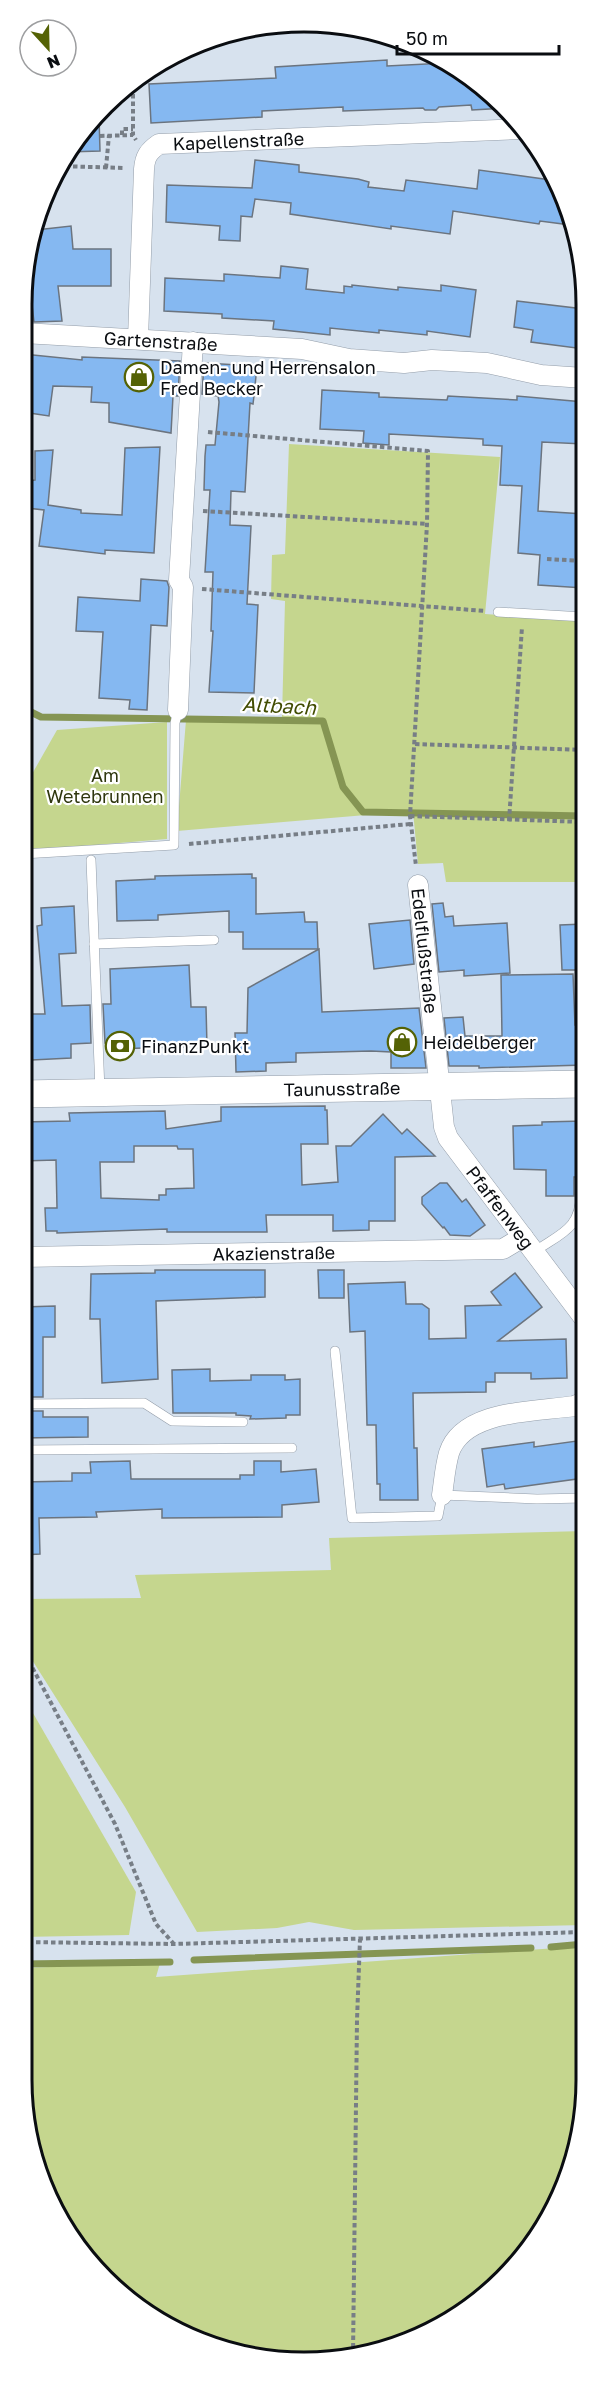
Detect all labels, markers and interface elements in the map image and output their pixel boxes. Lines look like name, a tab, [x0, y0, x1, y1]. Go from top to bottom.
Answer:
north arrow	[18, 18, 78, 78]
scale bar	[397, 18, 559, 56]
text: 50 m	[406, 27, 448, 49]
text: N	[44, 50, 63, 73]
street label: Kapellenstraße	[172, 127, 305, 154]
street label: Gartenstraße	[103, 327, 218, 355]
place label: Damen- und Herrensalon Fred Becker	[160, 356, 376, 399]
shop icon: Damen- und Herrensalon Fred Becker	[123, 361, 155, 393]
water label: Altbach	[242, 691, 317, 719]
park label: Am Wetebrunnen	[46, 764, 164, 807]
street label: Edelflußstraße	[407, 887, 443, 1014]
shop icon: Heidelberger	[386, 1026, 418, 1058]
bank icon: FinanzPunkt	[104, 1030, 136, 1062]
place label: Heidelberger	[423, 1031, 536, 1053]
place label: FinanzPunkt	[141, 1035, 250, 1057]
street label: Taunusstraße	[283, 1076, 401, 1100]
street label: Pfaffenweg	[462, 1161, 539, 1253]
street label: Akazienstraße	[213, 1241, 335, 1265]

